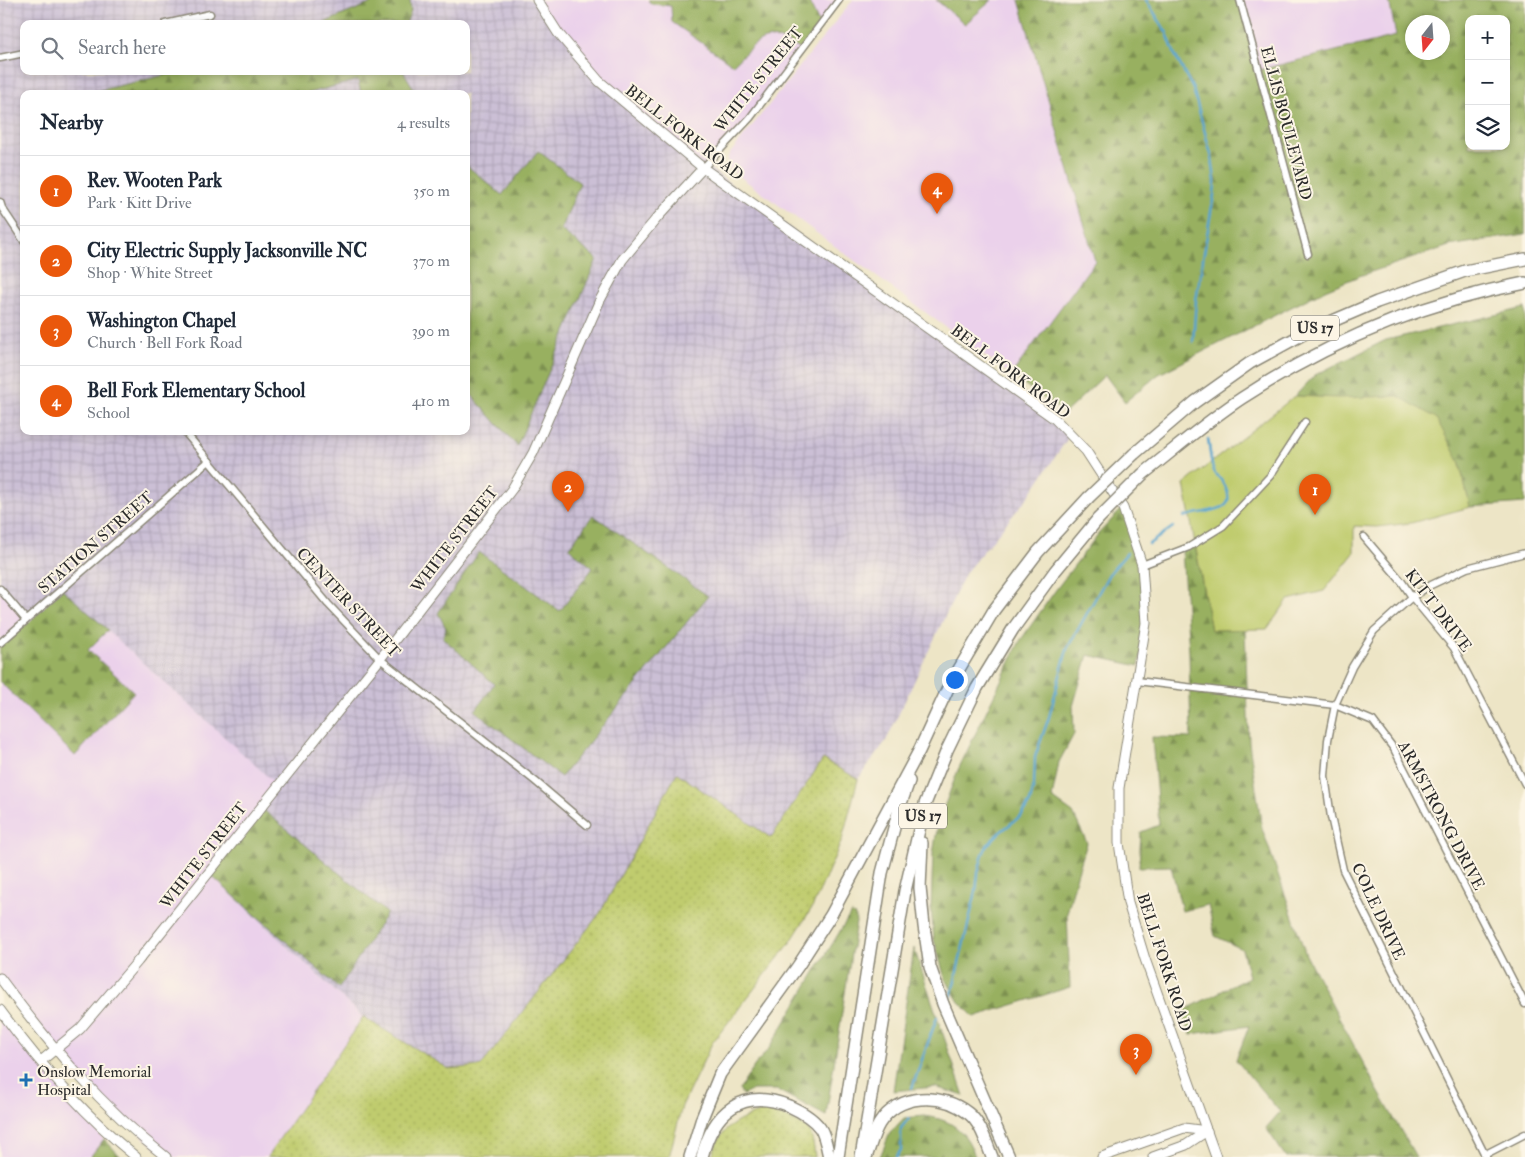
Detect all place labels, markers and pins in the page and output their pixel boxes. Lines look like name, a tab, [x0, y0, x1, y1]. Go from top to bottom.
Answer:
pin: 4	[921, 173, 953, 214]
pin: 2	[552, 471, 584, 512]
pin: 1	[1299, 474, 1331, 515]
pin: 3	[1120, 1034, 1152, 1075]
place label: Onslow Memorial Hospital	[37, 1062, 151, 1101]
marker: Onslow Memorial Hospital	[19, 1073, 33, 1087]

